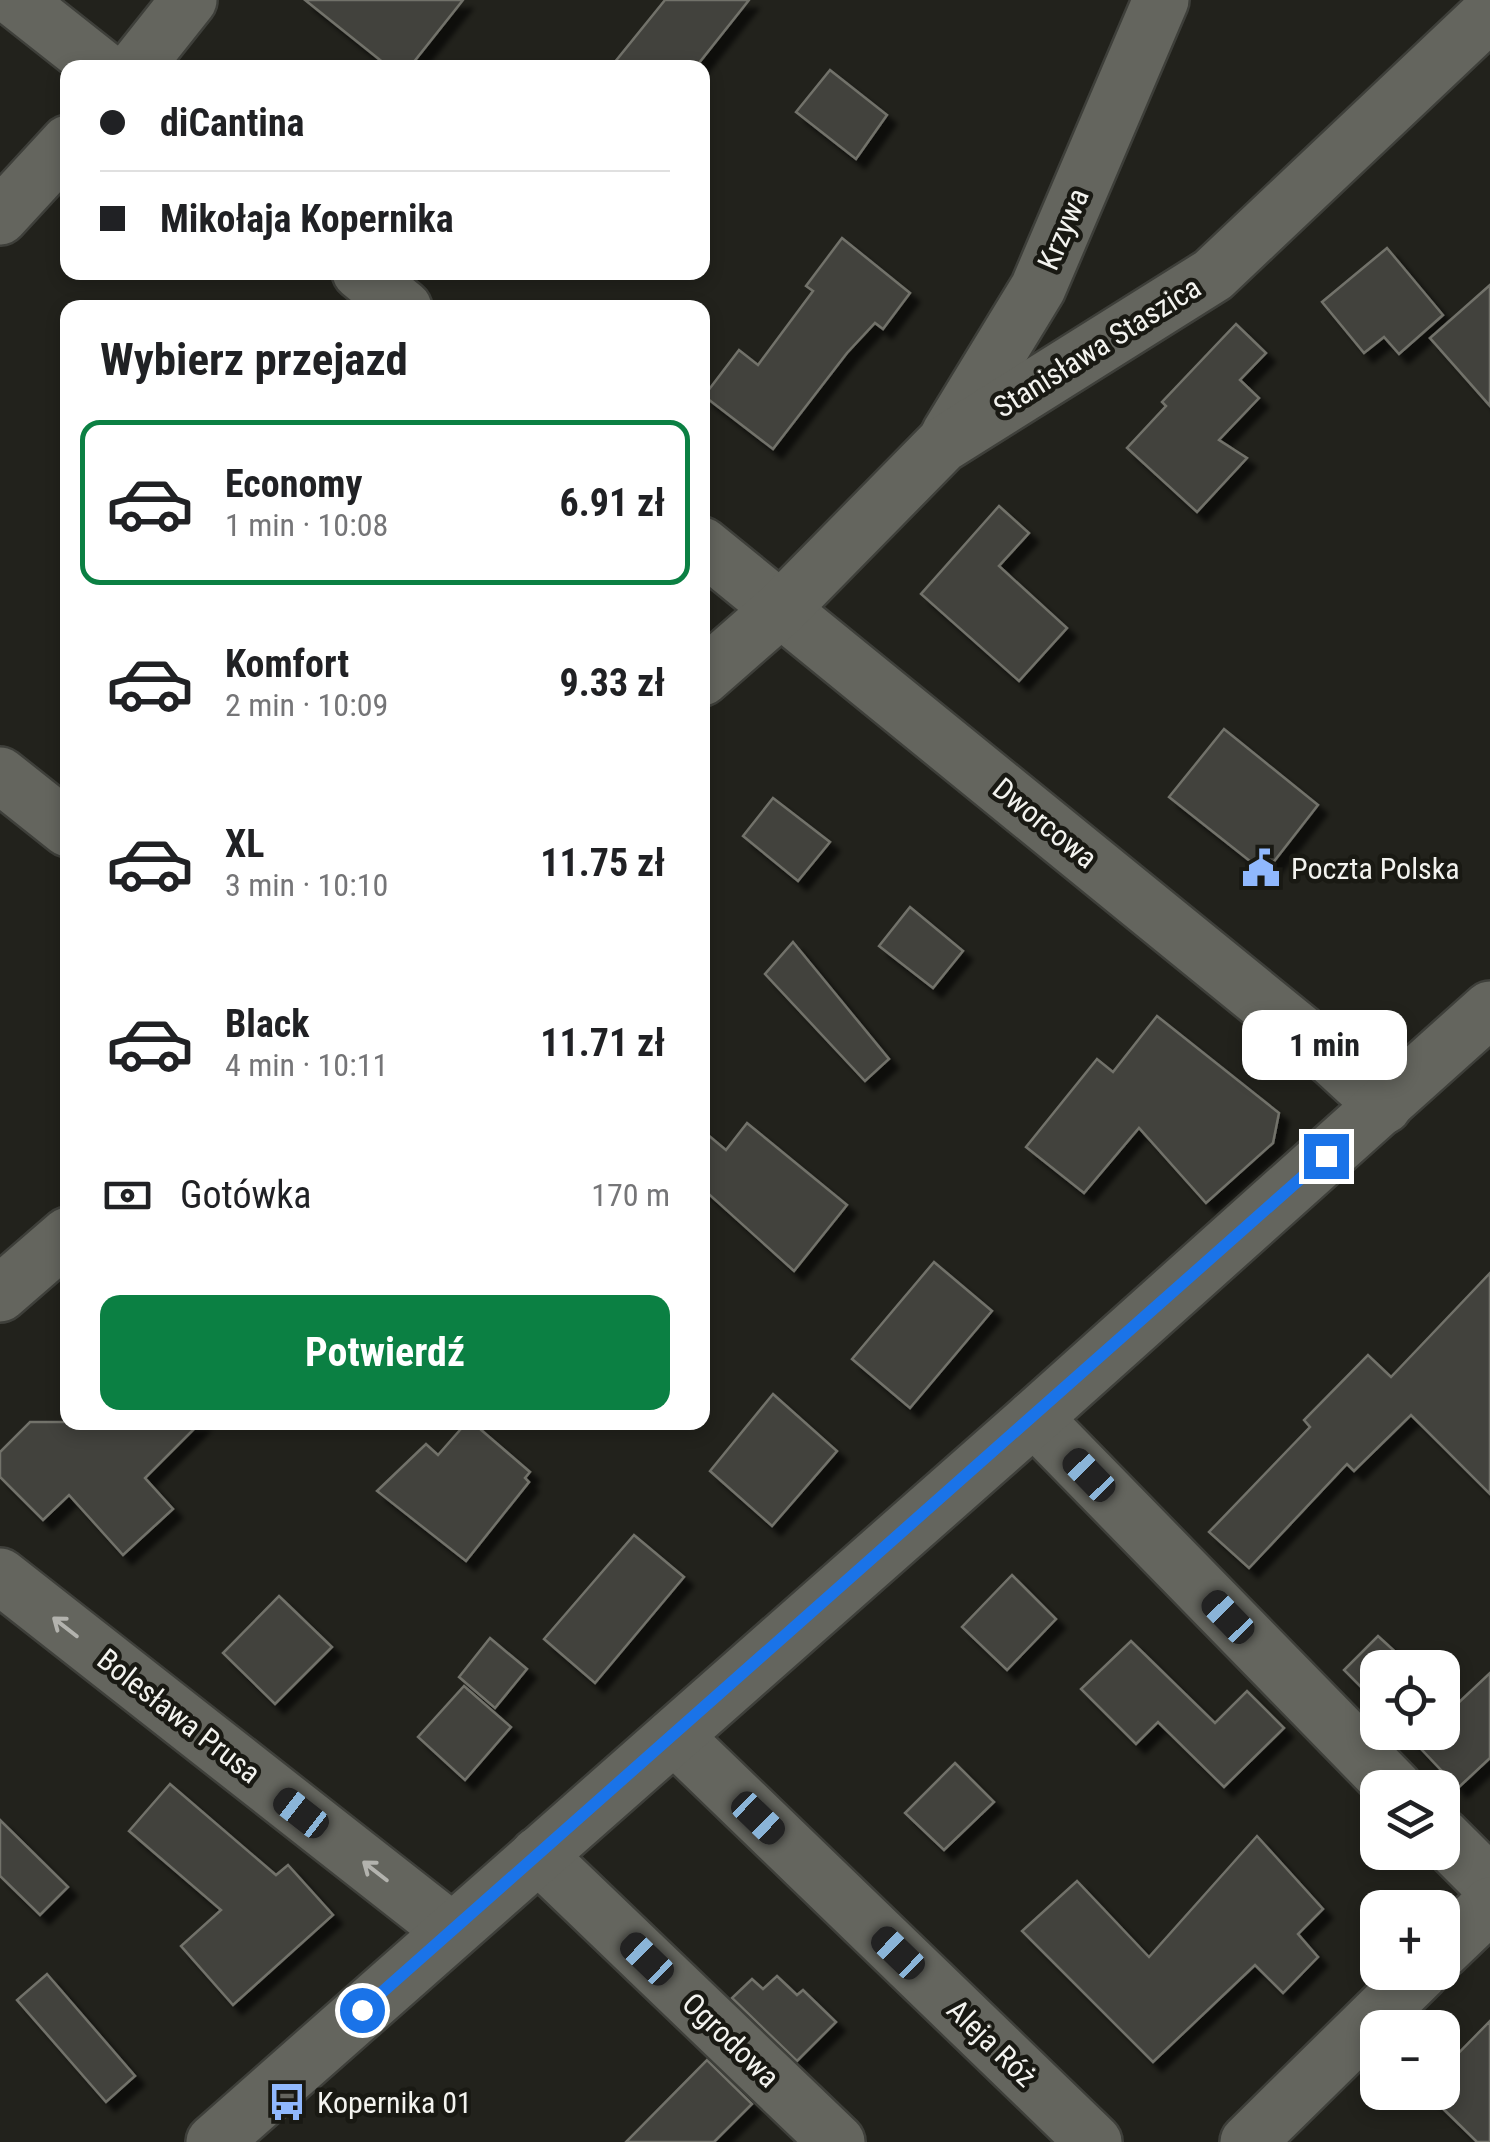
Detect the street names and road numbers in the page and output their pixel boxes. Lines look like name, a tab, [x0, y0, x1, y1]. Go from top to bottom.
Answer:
street label: Krzywa	[1030, 183, 1096, 275]
street label: Stanisława Staszica	[987, 269, 1207, 425]
street label: Dworcowa	[986, 771, 1104, 875]
street label: Bolesława Prusa	[91, 1642, 267, 1790]
street label: Ogrodowa	[675, 1986, 787, 2094]
street label: Aleja Róż	[940, 1992, 1044, 2094]

